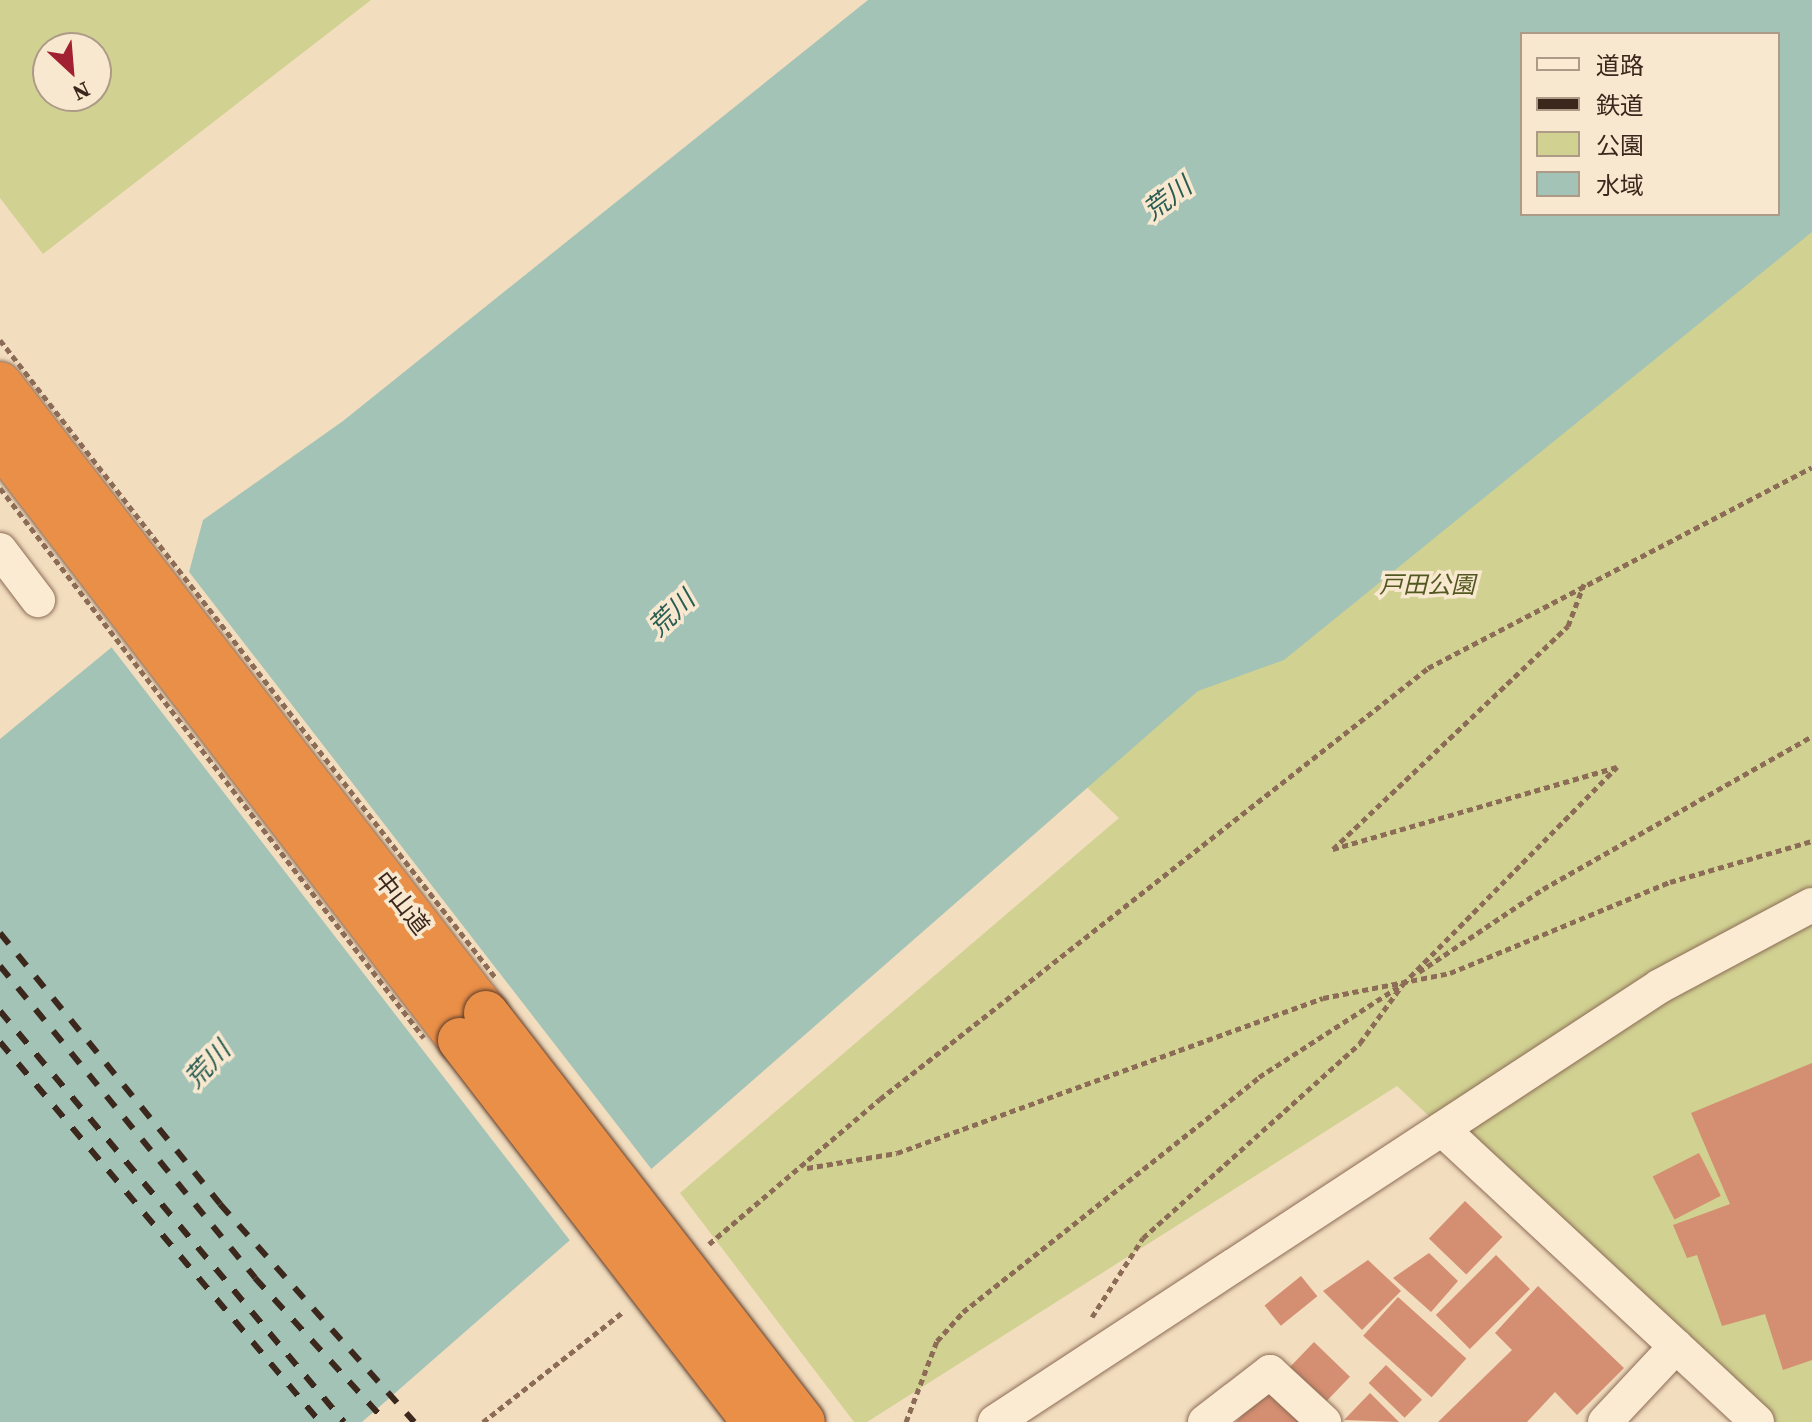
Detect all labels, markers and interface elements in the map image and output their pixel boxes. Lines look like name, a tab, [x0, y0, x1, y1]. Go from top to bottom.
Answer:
north arrow	[32, 32, 112, 112]
legend	[1520, 32, 1780, 216]
text: 道路	[1596, 49, 1644, 82]
text: N	[68, 75, 95, 109]
text: 鉄道	[1596, 89, 1644, 122]
text: 公園	[1596, 129, 1644, 162]
text: 水域	[1596, 169, 1644, 202]
water label: 荒川	[1138, 171, 1198, 227]
park label: 戸田公園	[1379, 571, 1475, 599]
water label: 荒川	[642, 585, 702, 643]
street label: 中山道	[368, 866, 436, 940]
water label: 荒川	[179, 1035, 237, 1095]

